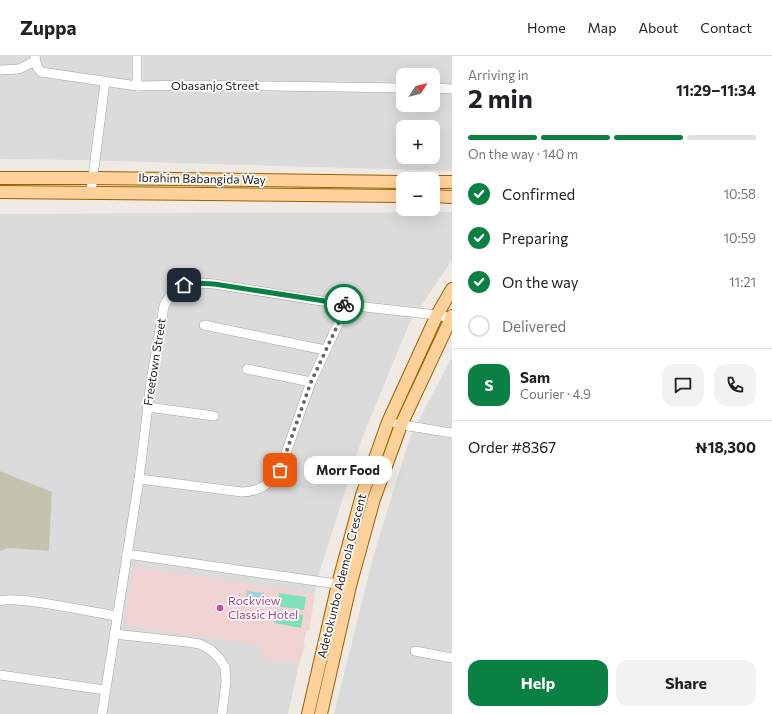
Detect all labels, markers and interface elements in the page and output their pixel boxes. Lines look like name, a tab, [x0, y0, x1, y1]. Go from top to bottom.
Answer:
text: Zuppa	[20, 16, 76, 39]
text: Home	[527, 19, 566, 36]
text: Map	[588, 19, 616, 36]
text: About	[638, 19, 678, 36]
text: Contact	[700, 19, 752, 36]
text: Arriving in	[468, 67, 528, 83]
north arrow	[396, 68, 440, 112]
map controls	[396, 68, 440, 216]
street label: Obasanjo Street	[171, 78, 259, 92]
text: 11:29–11:34	[676, 81, 756, 99]
text: 2 min	[468, 82, 533, 113]
button: +	[396, 120, 440, 164]
text: On the way · 140 m	[468, 146, 578, 162]
street label: Ibrahim Babangida Way	[138, 170, 266, 186]
button: −	[396, 172, 440, 216]
icon: check	[468, 183, 490, 205]
text: Confirmed	[502, 185, 575, 203]
text: 10:58	[724, 186, 756, 202]
icon: check	[468, 227, 490, 249]
text: Preparing	[502, 229, 568, 247]
text: 10:59	[724, 230, 756, 246]
pin	[167, 268, 201, 302]
icon: check	[468, 271, 490, 293]
text: On the way	[502, 273, 579, 291]
icon: home	[173, 274, 195, 296]
text: 11:21	[729, 274, 756, 290]
courier	[324, 284, 364, 324]
icon: bike	[333, 293, 355, 315]
street label: Freetown Street	[140, 317, 168, 407]
text: Delivered	[502, 317, 566, 335]
button: chat	[662, 364, 704, 406]
button: phone	[714, 364, 756, 406]
text: Sam	[520, 368, 550, 386]
text: S	[484, 376, 494, 394]
text: Courier · 4.9	[520, 386, 591, 402]
text: Order #8367	[468, 438, 556, 456]
text: ₦18,300	[695, 438, 756, 456]
pin	[263, 453, 297, 487]
callout: Morr Food	[304, 456, 392, 484]
icon: bag	[269, 459, 291, 481]
text: Morr Food	[316, 462, 380, 478]
street label: Adetokunbo Ademola Crescent	[314, 492, 368, 659]
place label: Rockview Classic Hotel	[228, 593, 298, 621]
marker: Rockview Classic Hotel	[215, 603, 225, 613]
button: Help	[468, 660, 608, 706]
button: Share	[616, 660, 756, 706]

